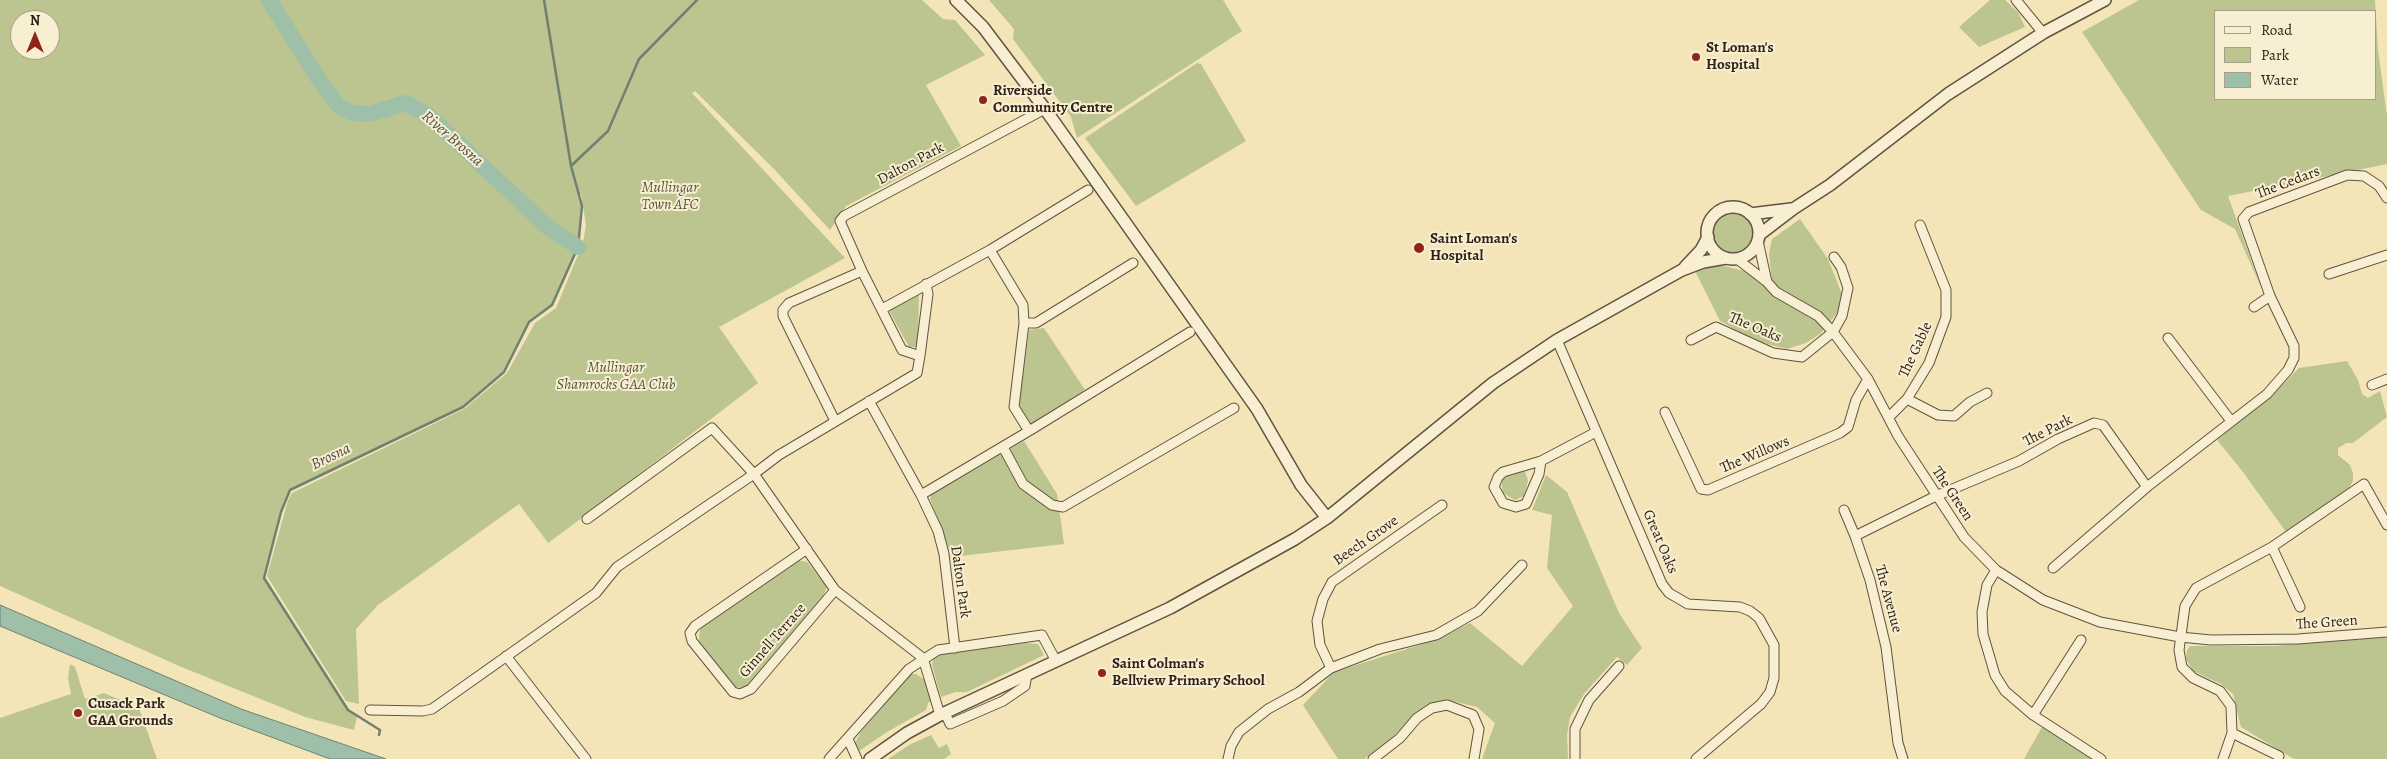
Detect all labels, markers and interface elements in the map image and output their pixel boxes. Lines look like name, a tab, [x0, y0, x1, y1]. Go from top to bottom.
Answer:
north arrow	[10, 10, 60, 60]
legend	[2214, 10, 2377, 100]
text: N	[30, 11, 40, 30]
text: Road	[2261, 20, 2292, 40]
place label: St Loman's Hospital	[1706, 39, 1774, 74]
text: Park	[2261, 45, 2289, 65]
marker: St Loman's Hospital	[1690, 51, 1702, 63]
text: Water	[2261, 70, 2298, 90]
place label: Riverside Community Centre	[993, 82, 1113, 117]
marker: Riverside Community Centre	[977, 94, 989, 106]
water label: River Brosna	[417, 107, 487, 171]
street label: Dalton Park	[875, 139, 947, 189]
street label: The Cedars	[2253, 163, 2323, 203]
park label: Mullingar Town AFC	[642, 179, 698, 214]
place label: Saint Loman's Hospital	[1430, 230, 1517, 265]
marker: Saint Loman's Hospital	[1412, 241, 1426, 255]
street label: The Oaks	[1726, 309, 1784, 347]
street label: The Gable	[1895, 319, 1937, 381]
park label: Mullingar Shamrocks GAA Club	[556, 359, 676, 394]
street label: The Park	[2020, 411, 2076, 451]
street label: The Willows	[1718, 432, 1792, 478]
water label: Brosna	[308, 439, 354, 475]
street label: The Green	[1927, 463, 1977, 525]
street label: Great Oaks	[1638, 507, 1682, 577]
street label: Beech Grove	[1330, 512, 1402, 570]
street label: Dalton Park	[946, 545, 974, 619]
street label: The Avenue	[1870, 563, 1906, 635]
street label: Ginnell Terrace	[736, 600, 810, 682]
street label: The Green	[2296, 612, 2358, 634]
place label: Saint Colman's Bellview Primary School	[1112, 655, 1265, 690]
marker: Saint Colman's Bellview Primary School	[1096, 667, 1108, 679]
place label: Cusack Park GAA Grounds	[88, 695, 173, 730]
marker: Cusack Park GAA Grounds	[72, 707, 84, 719]

